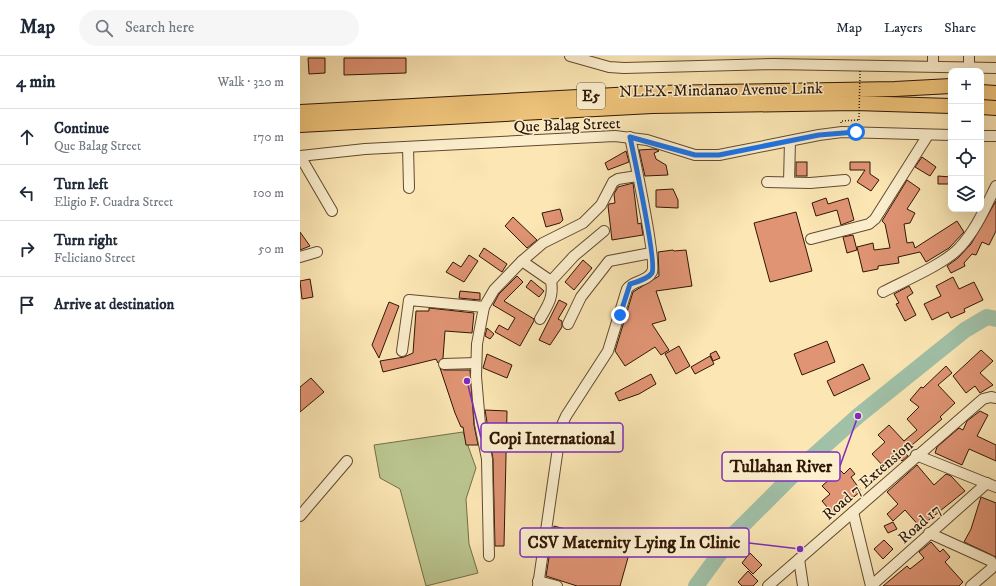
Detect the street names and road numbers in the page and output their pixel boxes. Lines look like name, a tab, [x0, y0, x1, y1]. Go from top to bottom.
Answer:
street label: NLEX-Mindanao Avenue Link	[619, 78, 823, 102]
road number: E5	[577, 83, 605, 109]
street label: Que Balag Street	[513, 113, 621, 137]
street label: Road 7 Extension	[818, 435, 917, 524]
street label: Road 17	[894, 500, 945, 548]

